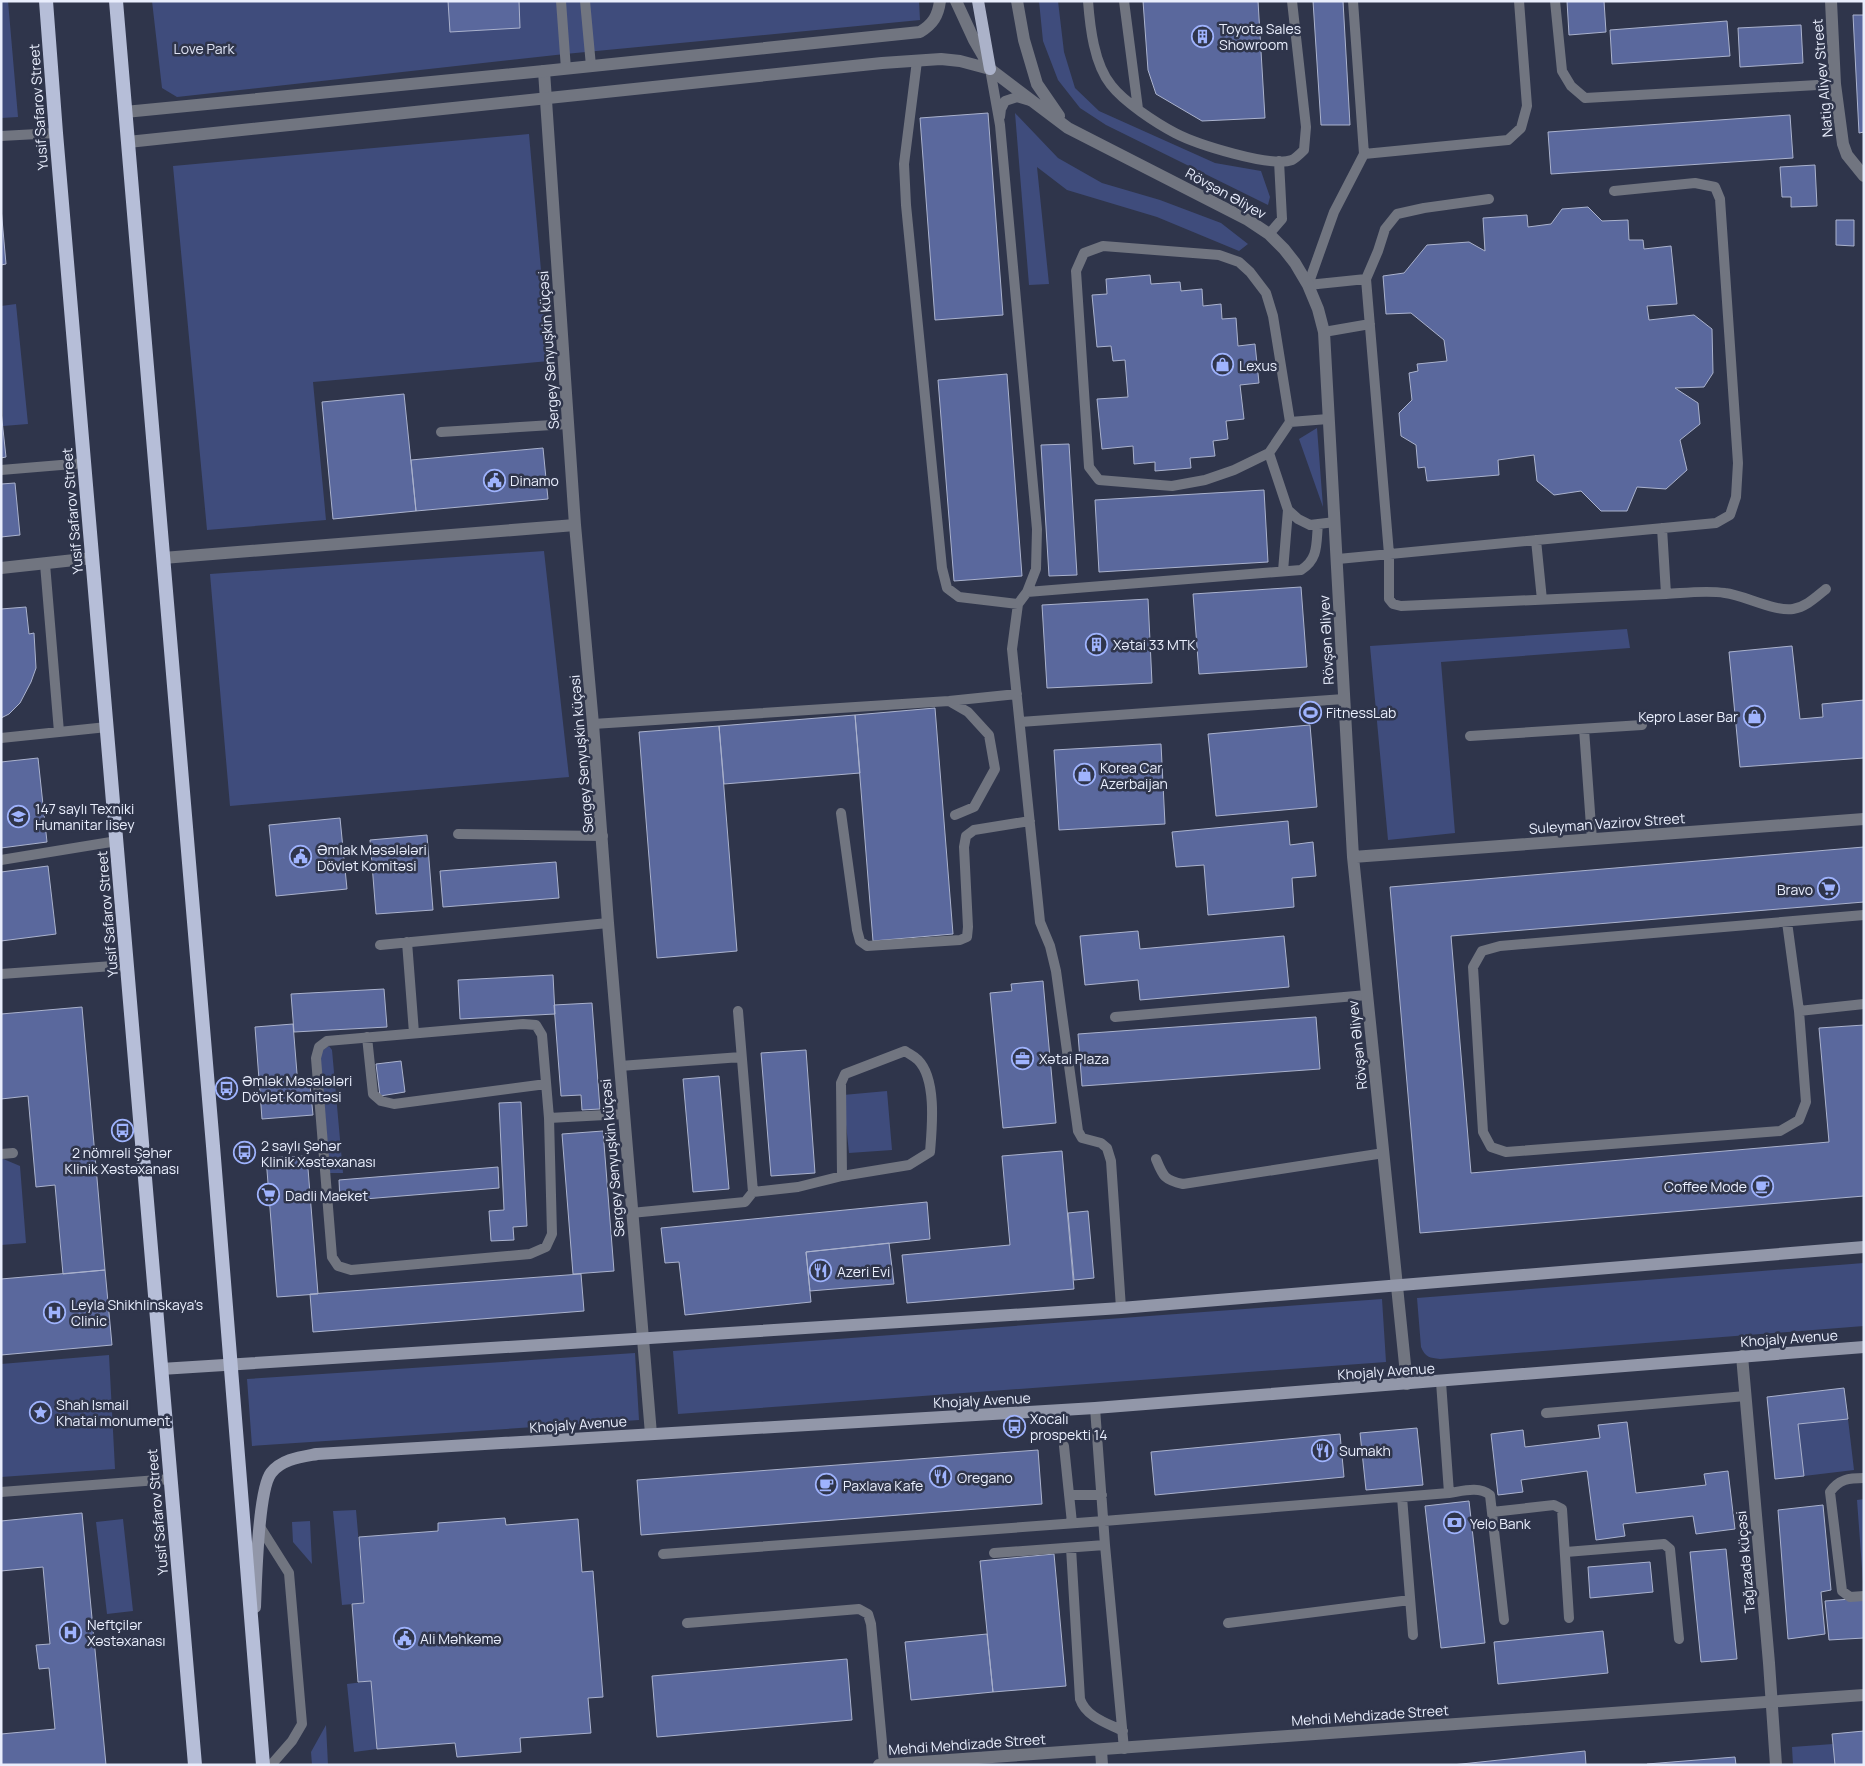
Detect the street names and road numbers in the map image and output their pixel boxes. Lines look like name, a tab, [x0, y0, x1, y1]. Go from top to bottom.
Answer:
street label: Natig Aliyev Street	[1807, 18, 1837, 138]
street label: Yusif Safarov Street	[24, 43, 52, 171]
street label: Rövşən Əliyev	[1182, 163, 1270, 223]
street label: Sergey Senyuşkin küçəsi	[533, 270, 563, 430]
street label: Yusif Safarov Street	[57, 447, 87, 575]
street label: Rövşən Əliyev	[1314, 595, 1338, 685]
street label: Sergey Senyuşkin küçəsi	[565, 674, 597, 834]
street label: Suleyman Vazirov Street	[1528, 808, 1686, 838]
street label: Yusif Safarov Street	[92, 850, 122, 978]
street label: Rövşən Əliyev	[1343, 999, 1371, 1091]
street label: Sergey Senyuşkin küçəsi	[596, 1078, 628, 1238]
street label: Khojaly Avenue	[1740, 1325, 1838, 1351]
street label: Khojaly Avenue	[1337, 1358, 1435, 1384]
street label: Khojaly Avenue	[933, 1388, 1031, 1412]
street label: Khojaly Avenue	[529, 1411, 627, 1437]
street label: Yusif Safarov Street	[142, 1448, 172, 1576]
street label: Tağızadə küçəsi	[1731, 1510, 1759, 1614]
street label: Mehdi Mehdizade Street	[1291, 1700, 1450, 1730]
street label: Mehdi Mehdizade Street	[888, 1729, 1047, 1759]

